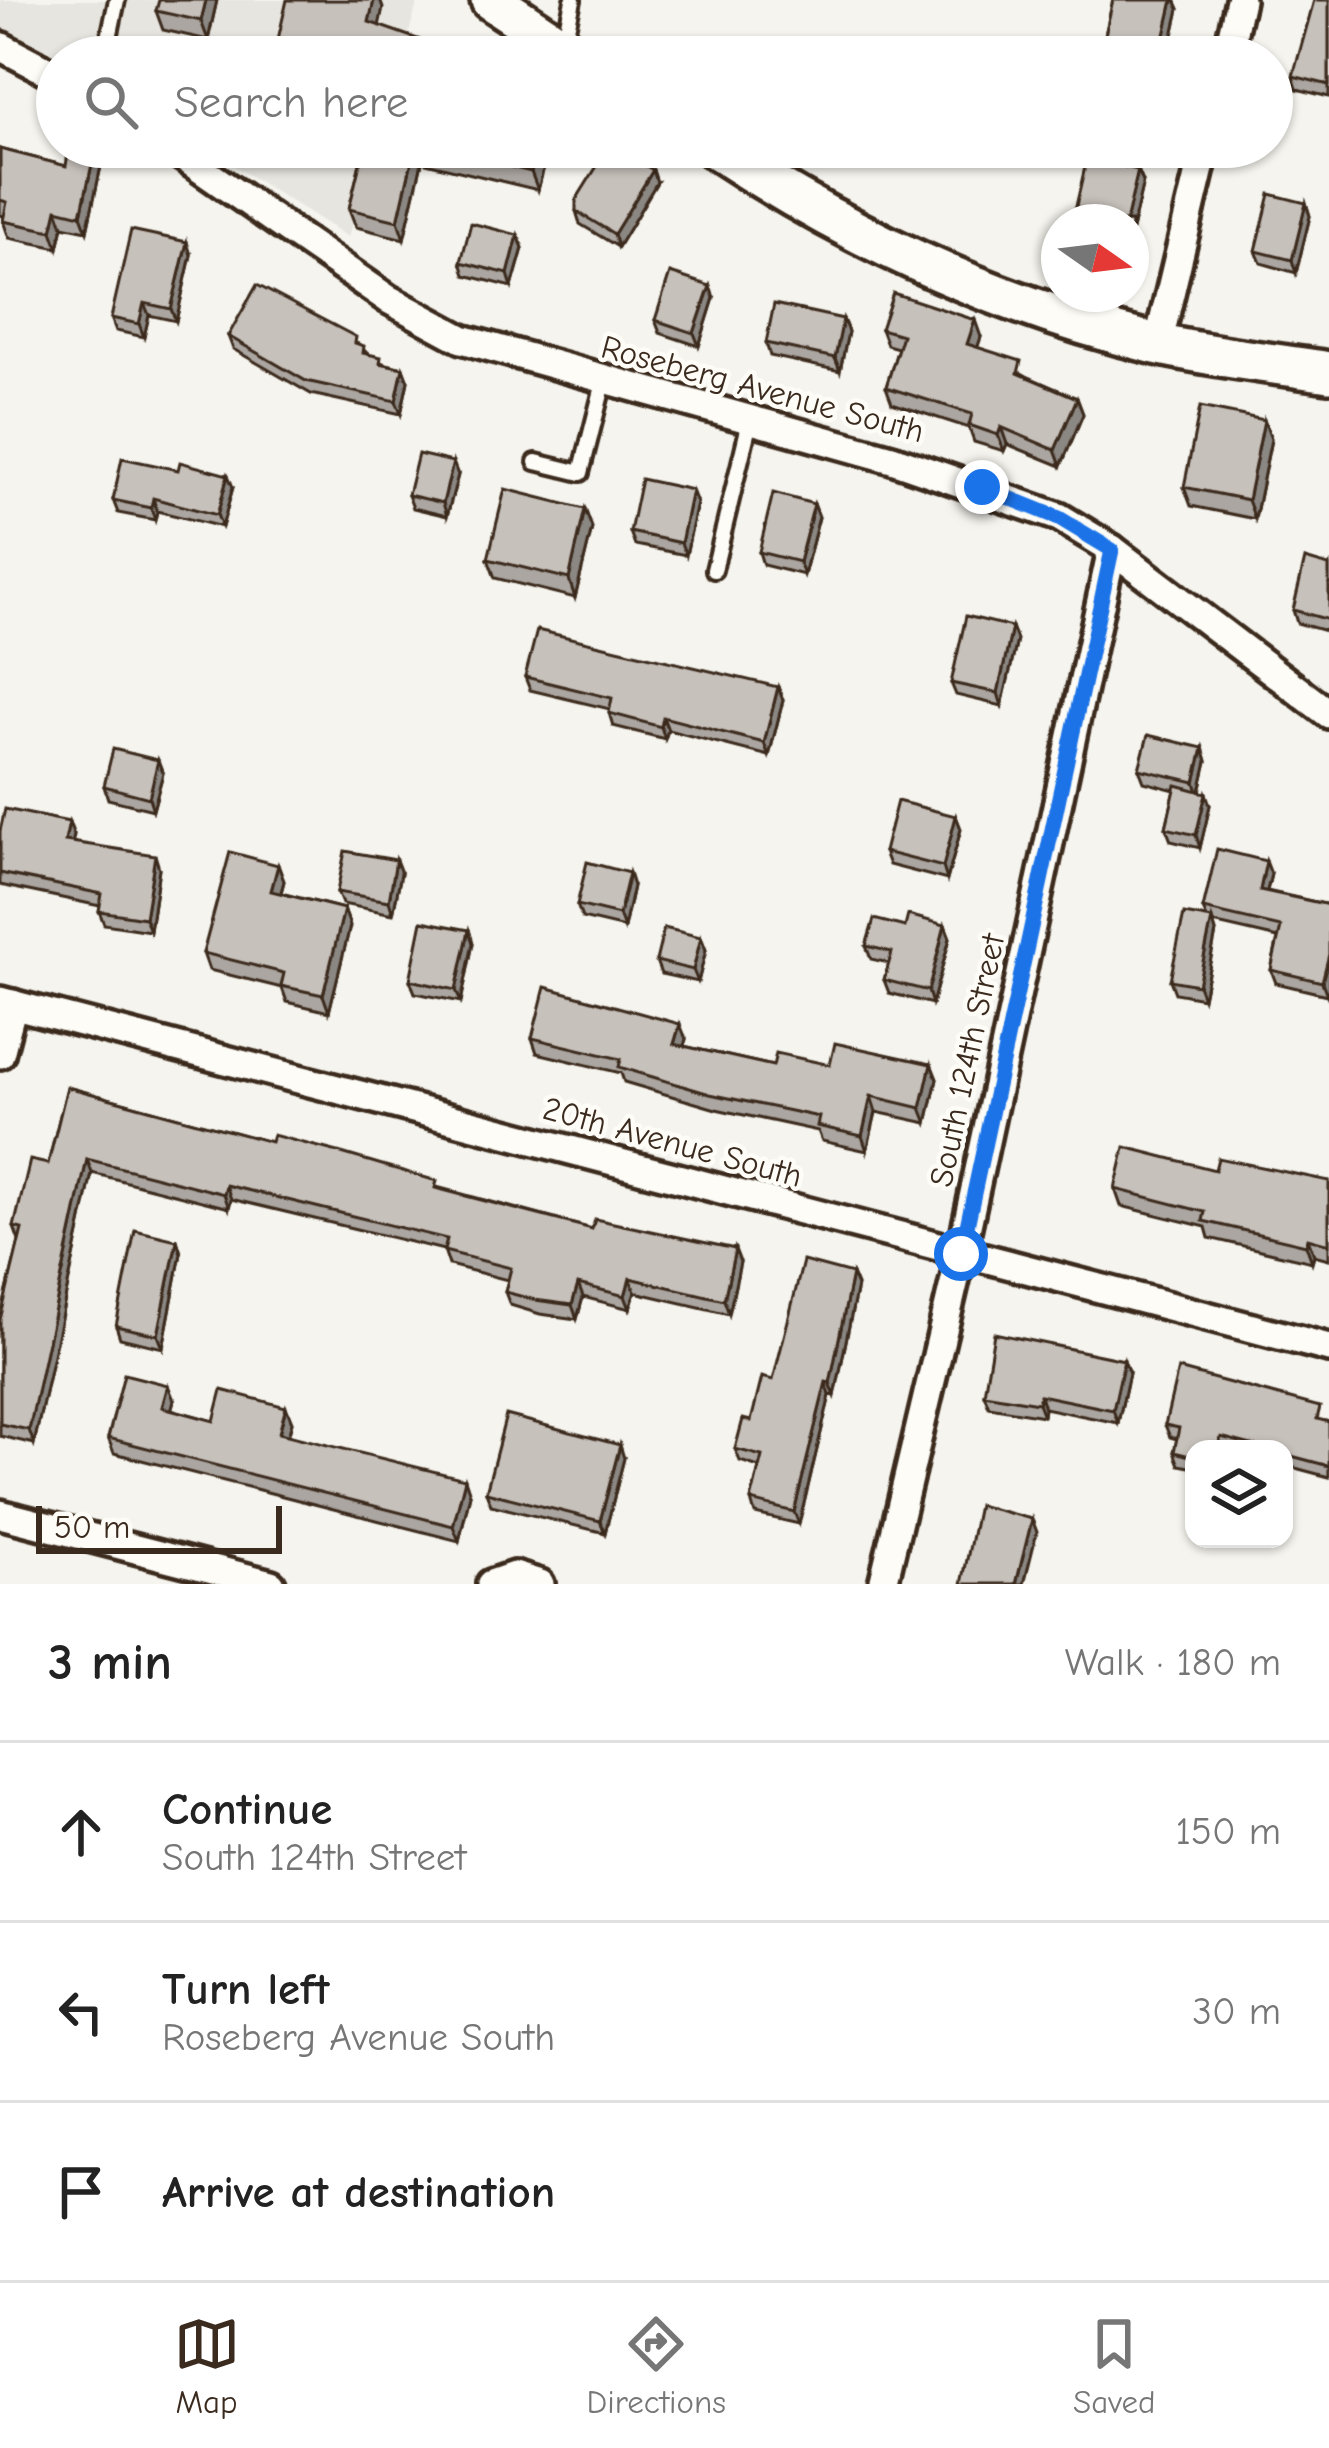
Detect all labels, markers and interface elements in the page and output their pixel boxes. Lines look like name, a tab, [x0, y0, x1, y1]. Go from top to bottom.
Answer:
search box	[36, 36, 1293, 168]
icon: search	[78, 69, 144, 135]
text: Search here	[174, 76, 408, 128]
north arrow	[1041, 204, 1149, 312]
street label: Roseberg Avenue South	[597, 328, 928, 450]
route end	[955, 460, 1009, 514]
street label: South 124th Street	[922, 929, 1013, 1190]
street label: 20th Avenue South	[539, 1089, 806, 1195]
route start	[934, 1227, 988, 1281]
map controls	[1185, 1440, 1293, 1548]
button: layers	[1185, 1440, 1293, 1548]
scale bar	[36, 1500, 282, 1553]
text: 50 m	[54, 1508, 130, 1546]
text: 3 min	[48, 1633, 172, 1692]
text: Walk · 180 m	[1065, 1640, 1281, 1685]
text: Continue	[162, 1783, 332, 1835]
icon: ahead	[48, 1799, 114, 1865]
text: 150 m	[1175, 1809, 1281, 1854]
text: South 124th Street	[162, 1835, 466, 1880]
text: Turn left	[162, 1963, 329, 2015]
icon: left	[48, 1979, 114, 2045]
text: 30 m	[1192, 1989, 1281, 2034]
text: Roseberg Avenue South	[162, 2015, 555, 2060]
icon: arrive	[48, 2159, 114, 2225]
text: Arrive at destination	[162, 2166, 555, 2218]
tab: Map	[174, 2311, 240, 2421]
tab: Directions	[587, 2311, 726, 2421]
tab: Saved	[1073, 2311, 1155, 2421]

